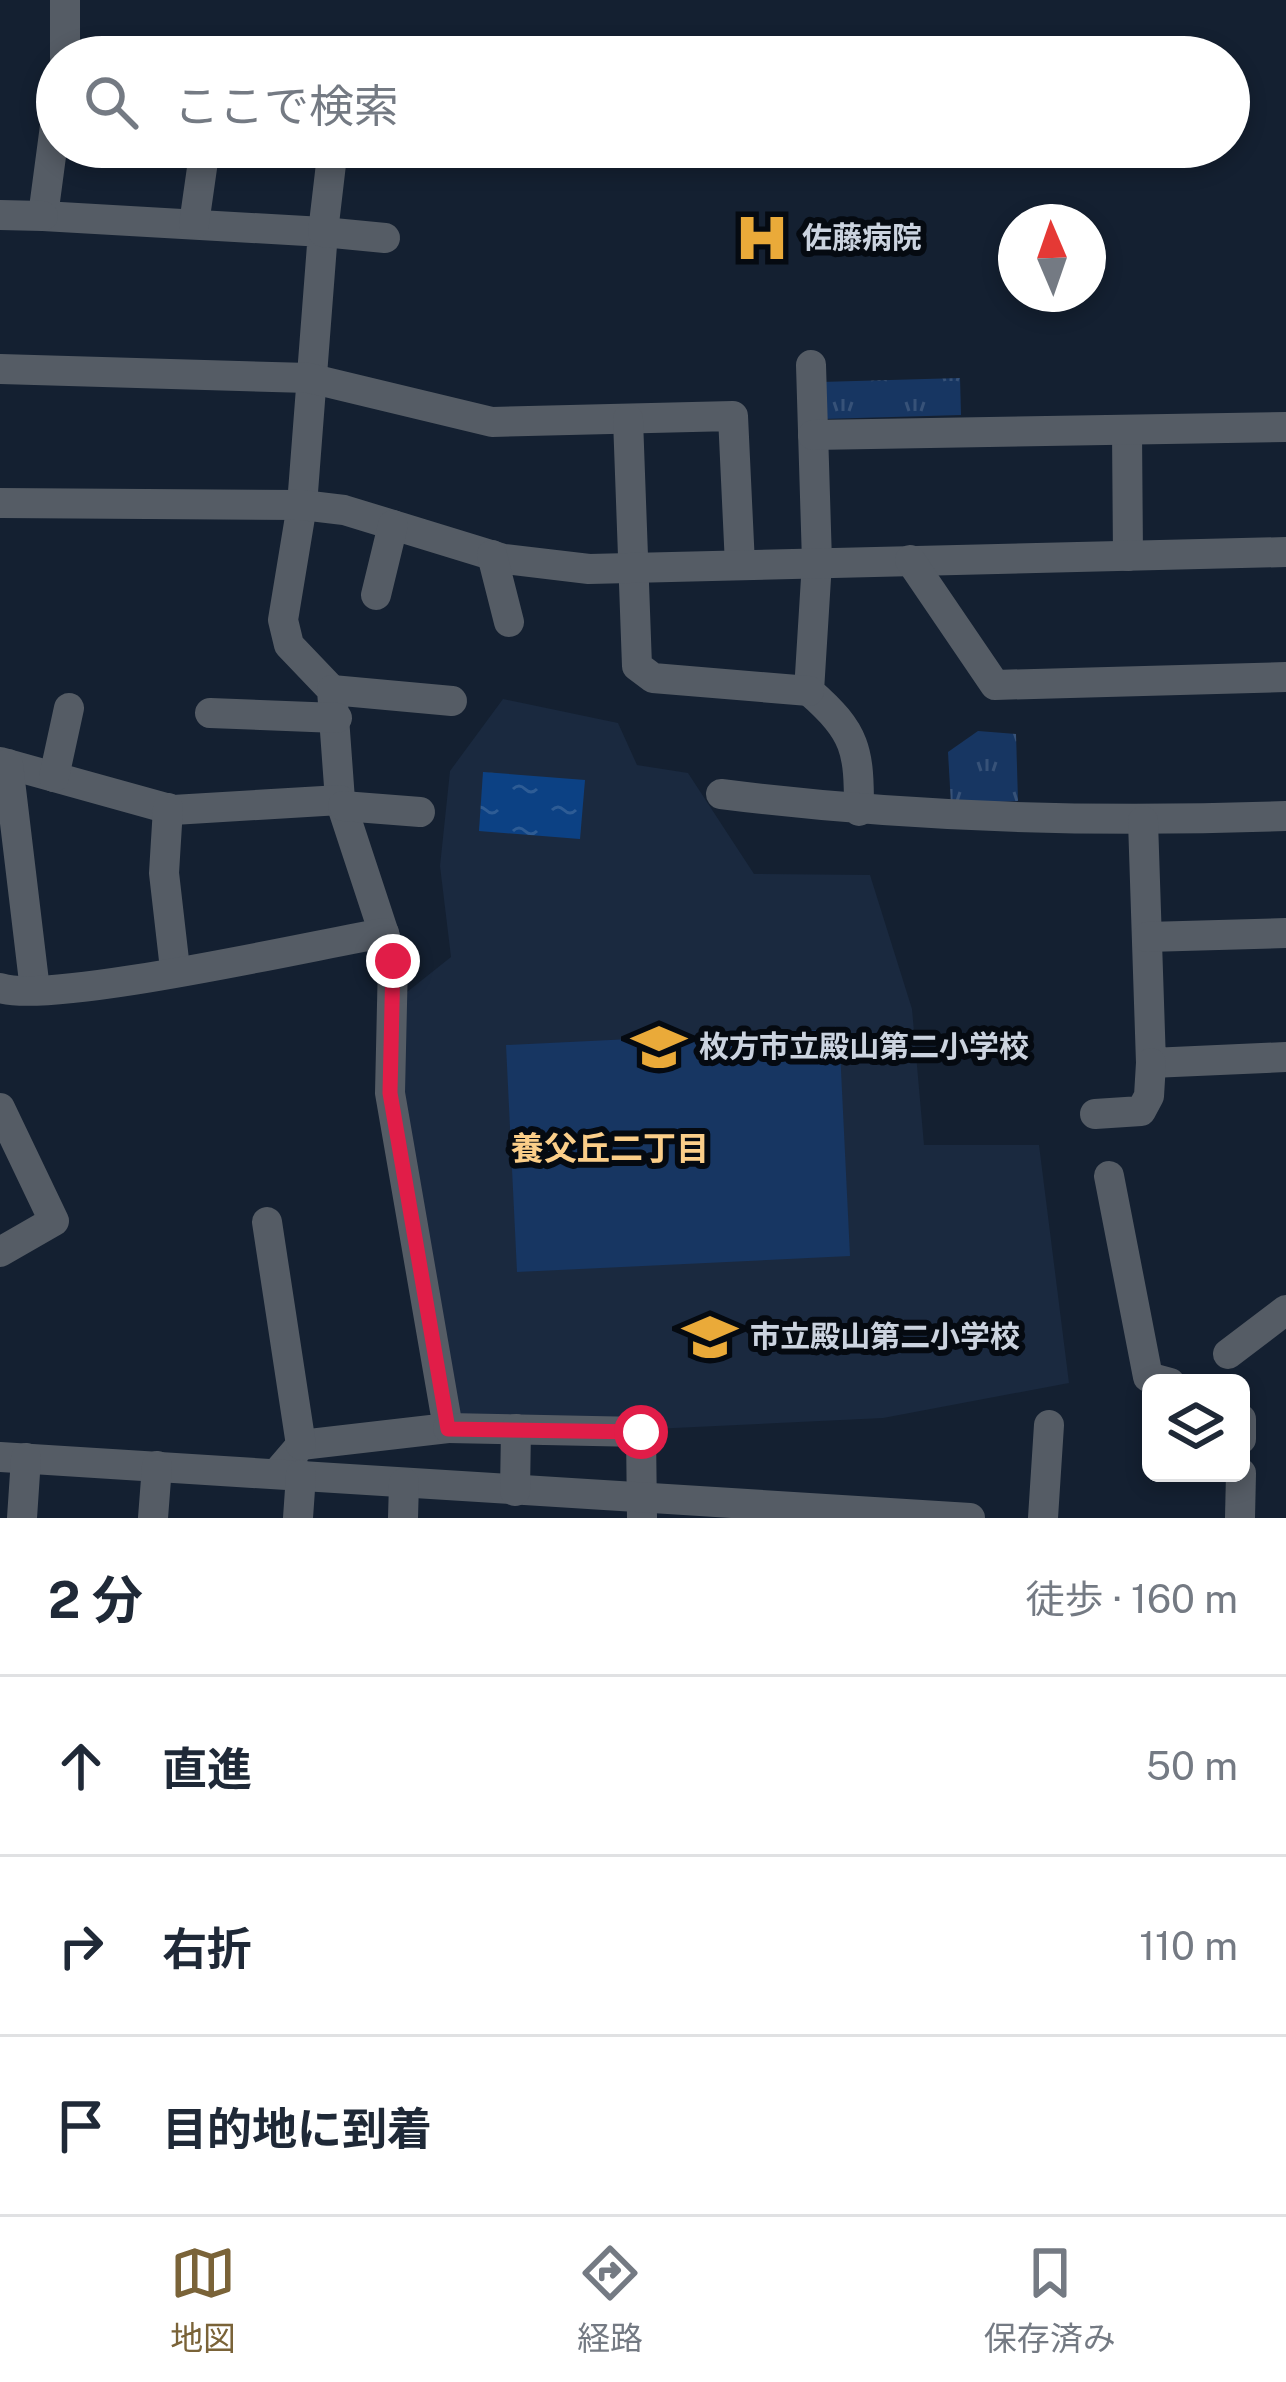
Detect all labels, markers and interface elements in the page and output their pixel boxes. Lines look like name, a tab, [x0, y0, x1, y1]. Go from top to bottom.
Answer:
search box	[36, 36, 1250, 168]
icon: search	[78, 69, 144, 135]
text: ここで検索	[174, 79, 399, 132]
north arrow	[998, 204, 1106, 312]
hospital icon: 佐藤病院	[733, 209, 791, 267]
place label: 佐藤病院	[802, 219, 922, 255]
route end	[366, 934, 420, 988]
school or university icon: 枚方市立殿山第二小学校	[630, 1018, 688, 1076]
place label: 枚方市立殿山第二小学校	[699, 1028, 1029, 1064]
district label: 養父丘二丁目	[511, 1129, 709, 1167]
school or university icon: 市立殿山第二小学校	[681, 1308, 739, 1366]
place label: 市立殿山第二小学校	[750, 1318, 1020, 1354]
map controls	[1142, 1374, 1250, 1482]
button: layers	[1142, 1374, 1250, 1482]
route start	[614, 1405, 668, 1459]
text: 2 分	[48, 1570, 143, 1629]
text: 徒歩 · 160 m	[1025, 1576, 1238, 1622]
icon: ahead	[48, 1733, 114, 1799]
text: 直進	[162, 1742, 252, 1795]
text: 50 m	[1146, 1743, 1238, 1789]
icon: right	[48, 1913, 114, 1979]
text: 右折	[162, 1922, 252, 1975]
text: 110 m	[1139, 1923, 1238, 1969]
icon: arrive	[48, 2093, 114, 2159]
text: 目的地に到着	[162, 2102, 432, 2155]
tab: 地図	[170, 2240, 236, 2360]
tab: 経路	[577, 2240, 643, 2360]
tab: 保存済み	[984, 2240, 1116, 2360]

